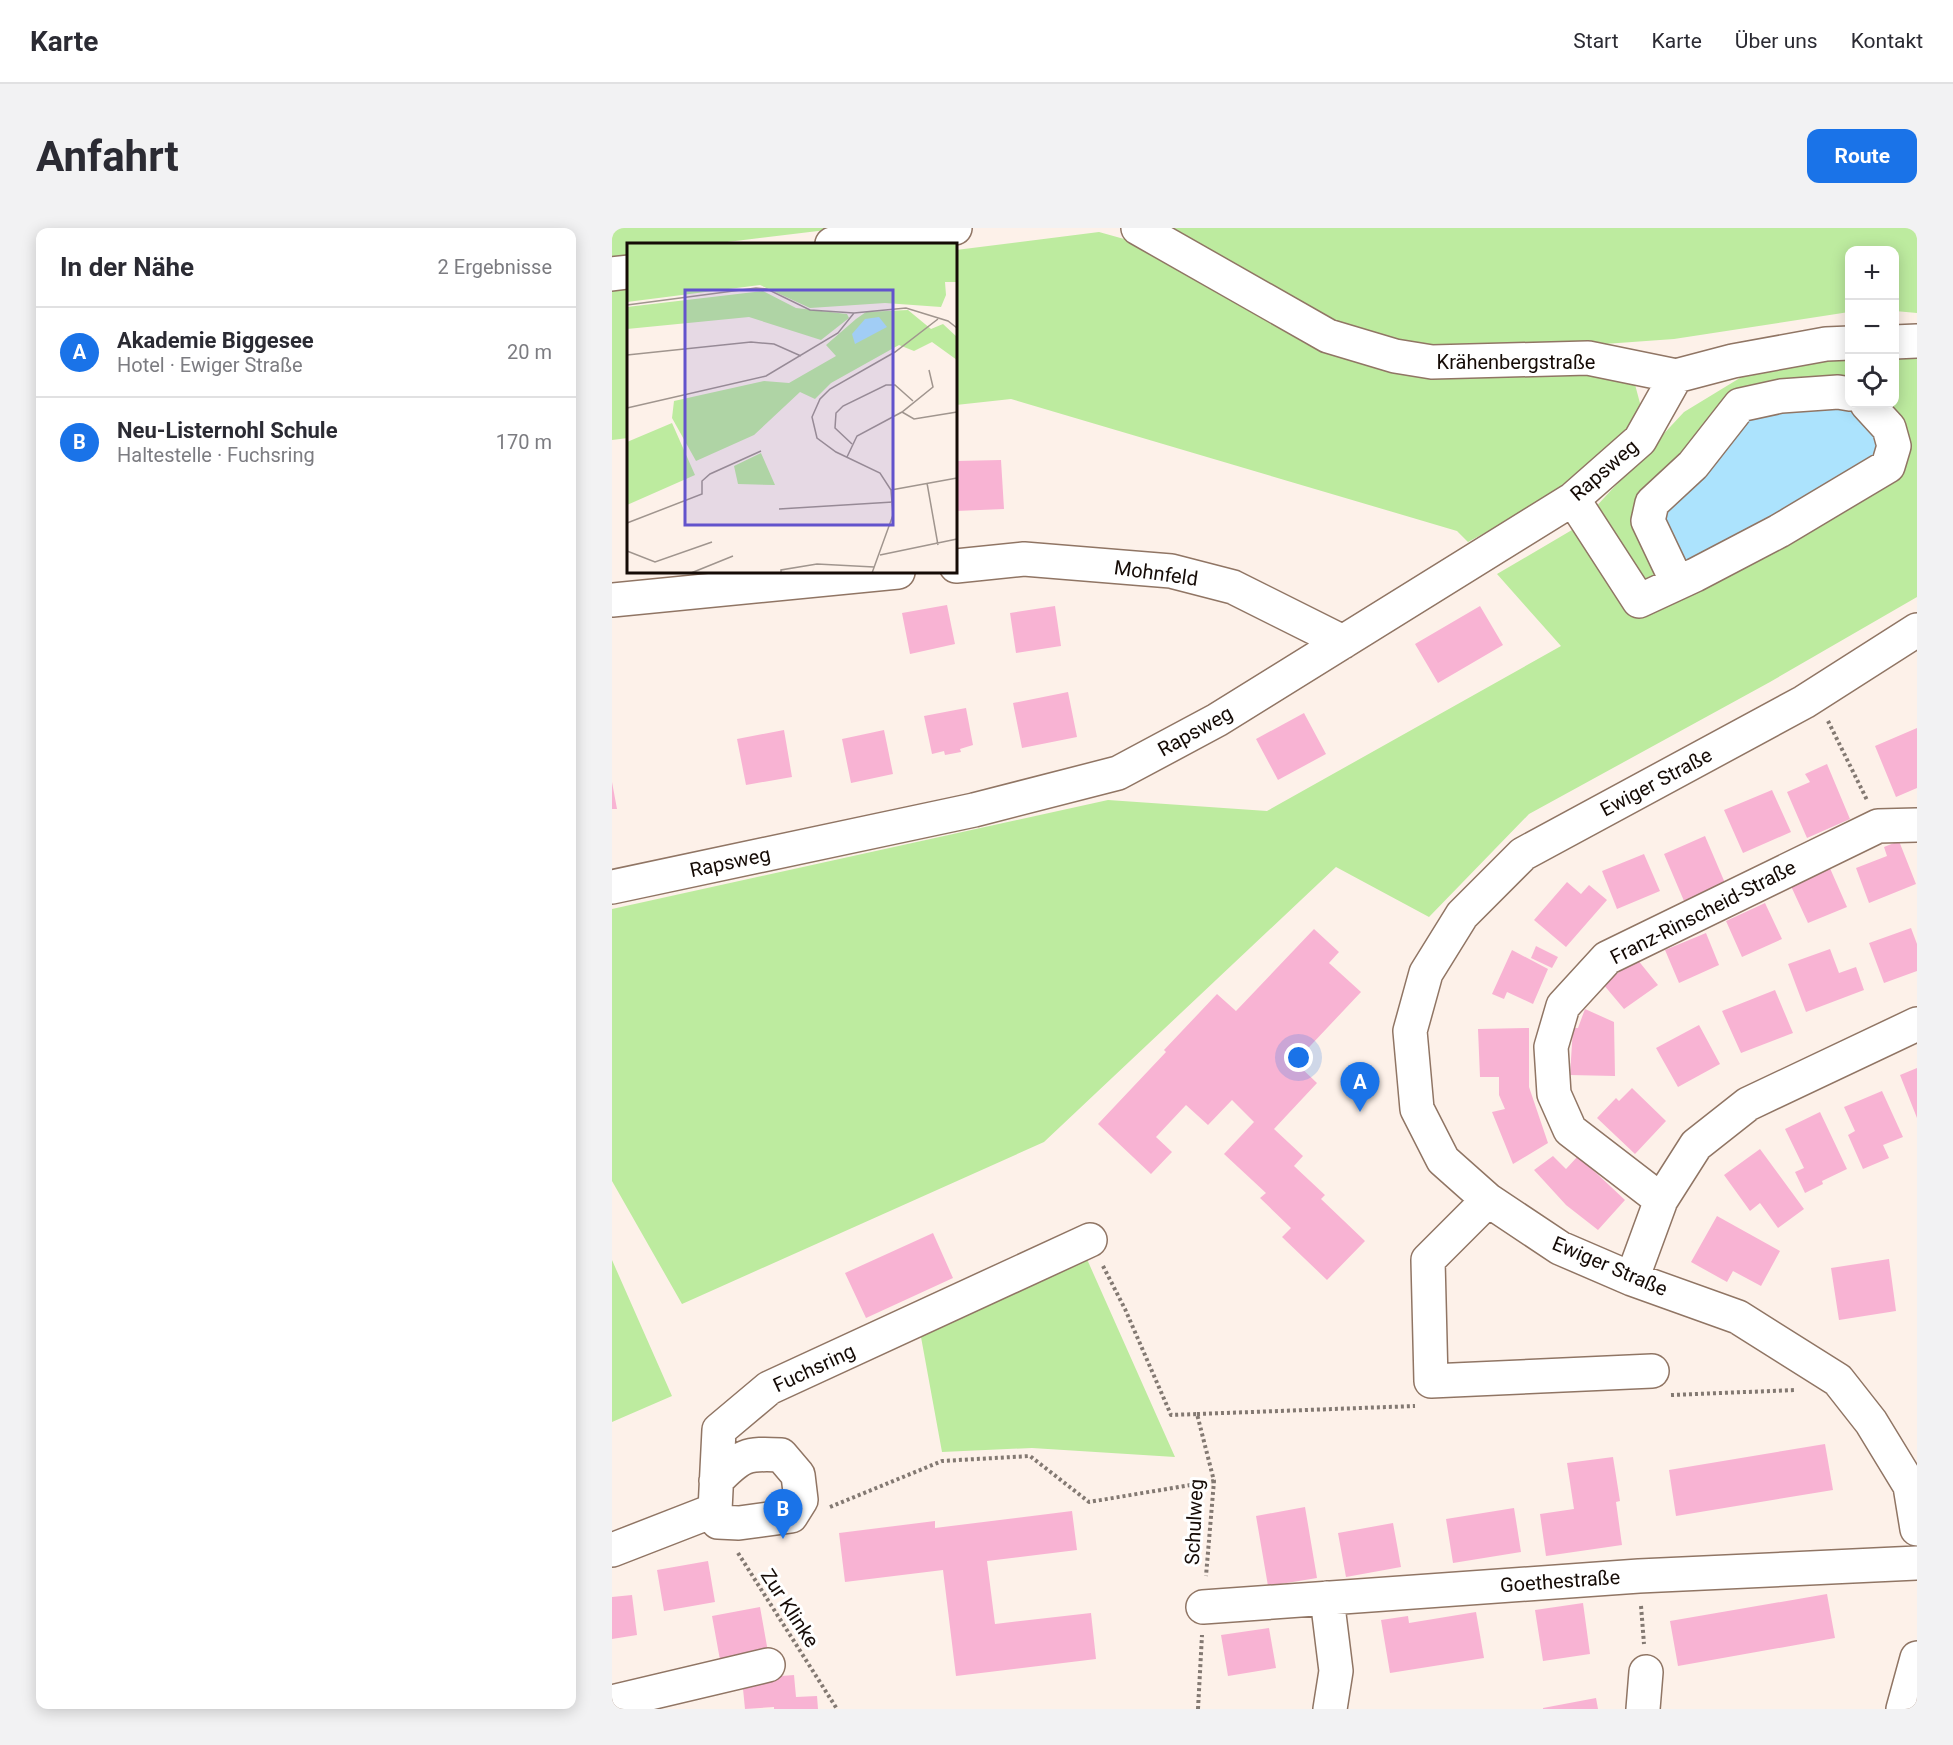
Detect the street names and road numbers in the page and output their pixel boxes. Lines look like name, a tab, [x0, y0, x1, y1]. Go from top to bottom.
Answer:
street label: Krähenbergstraße	[1437, 350, 1595, 374]
street label: Rapsweg	[1565, 434, 1643, 506]
street label: Mohnfeld	[1113, 555, 1199, 591]
street label: Rapsweg	[1153, 701, 1237, 761]
street label: Ewiger Straße	[1596, 743, 1716, 821]
street label: Rapsweg	[688, 842, 772, 882]
street label: Franz-Rinscheid-Straße	[1606, 855, 1800, 969]
street label: Ewiger Straße	[1549, 1231, 1671, 1301]
street label: Fuchsring	[769, 1339, 859, 1397]
street label: Schulweg	[1180, 1478, 1208, 1566]
street label: Zur Klinke	[756, 1564, 824, 1652]
street label: Goethestraße	[1499, 1565, 1621, 1597]

